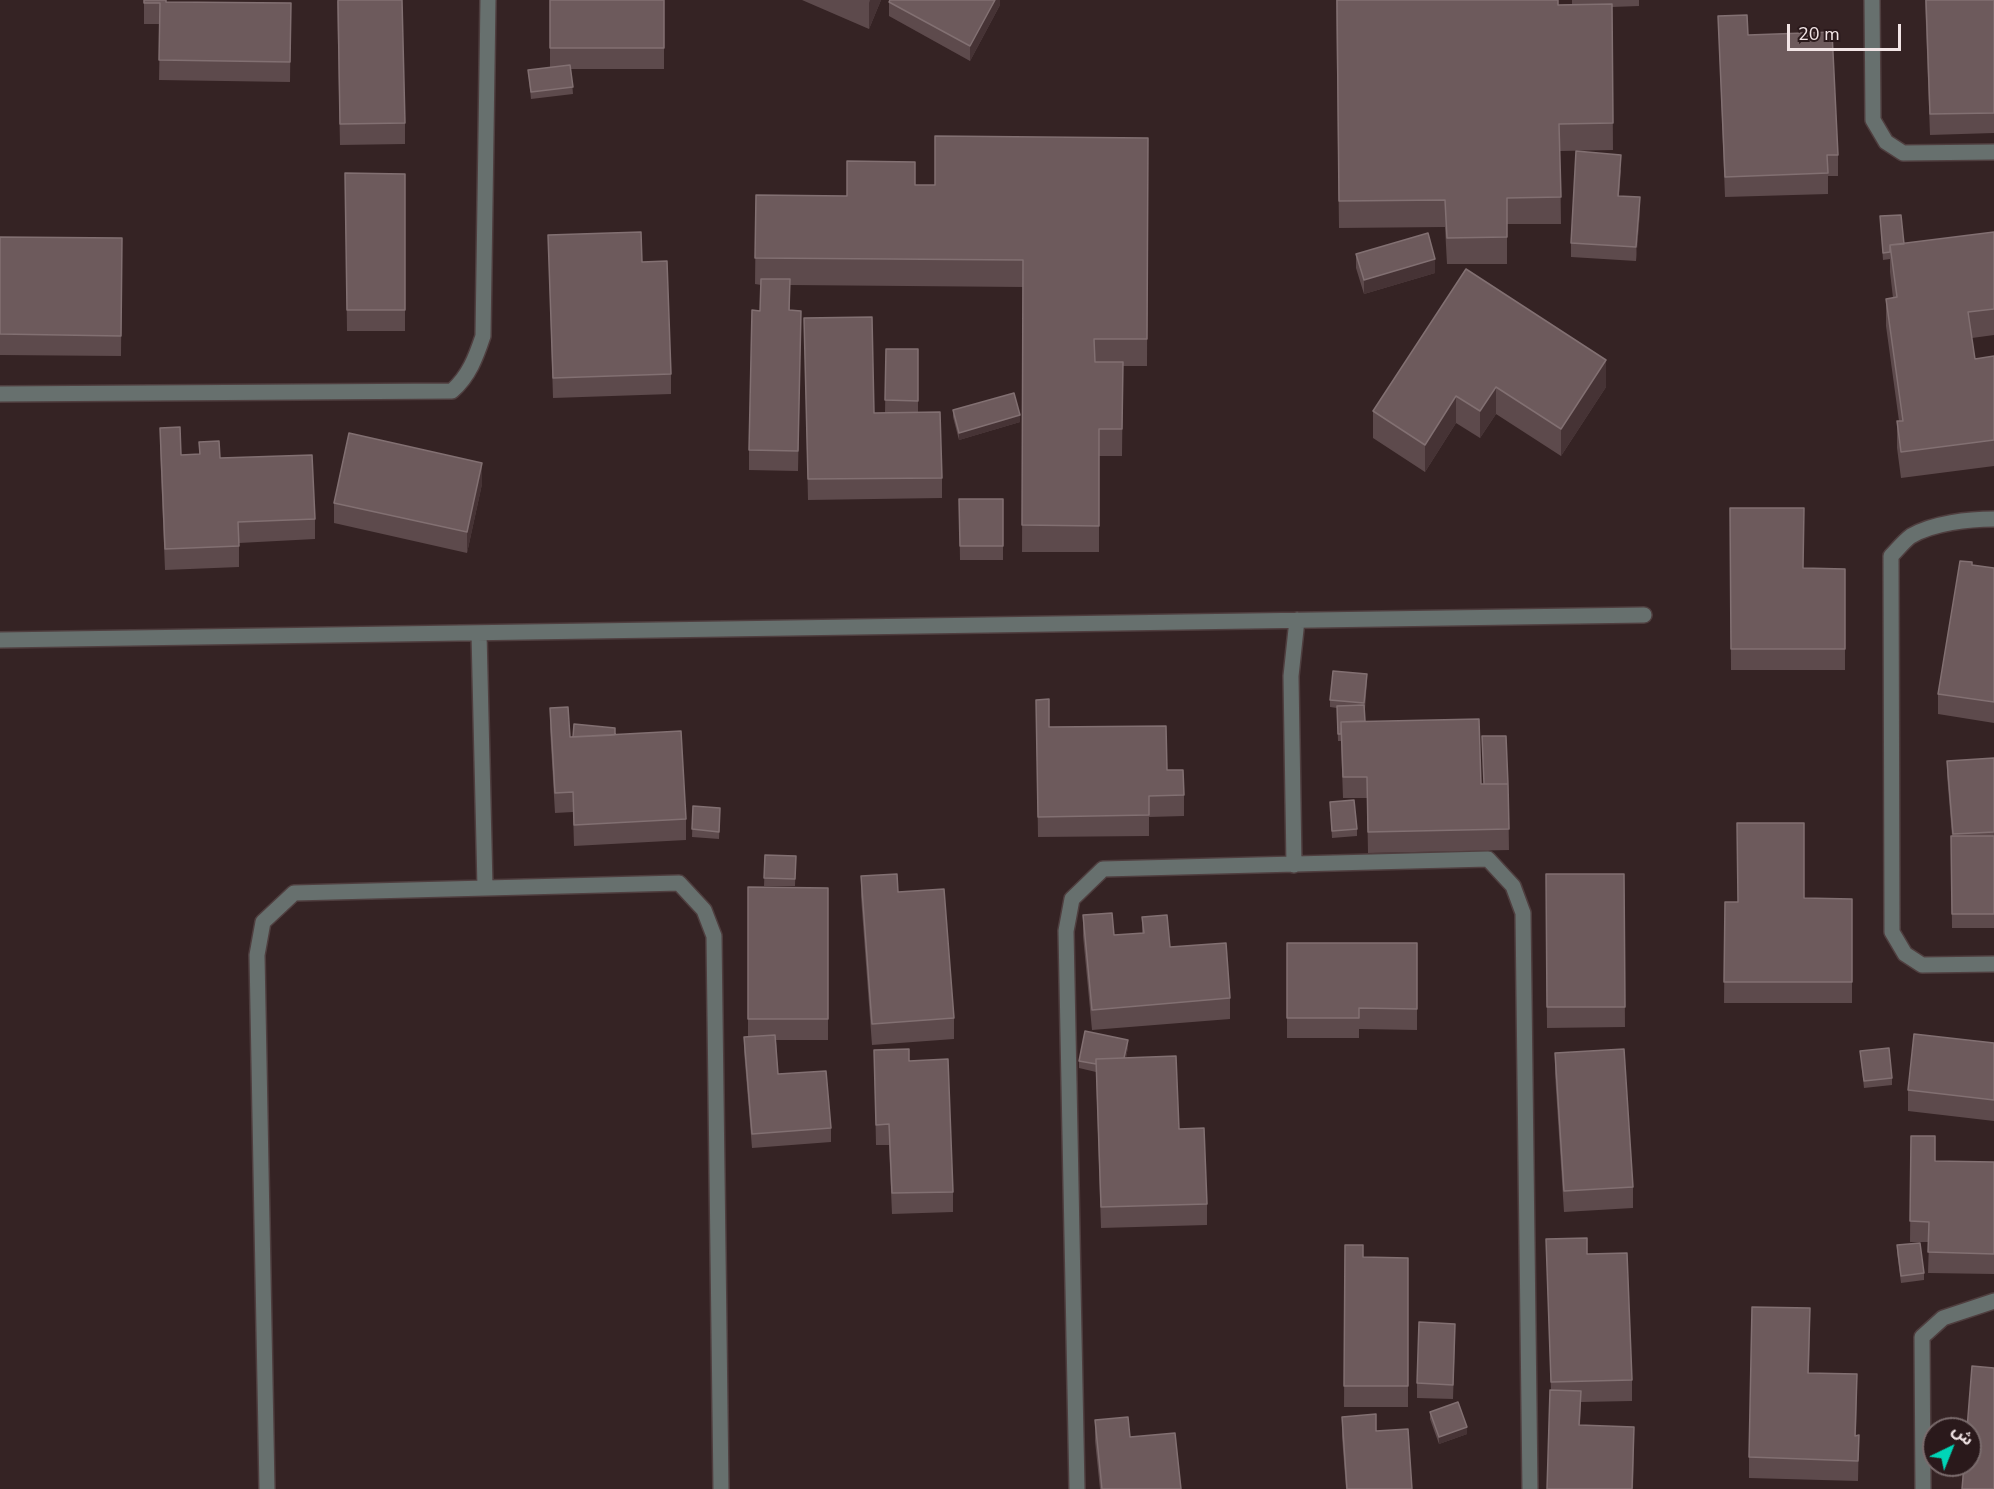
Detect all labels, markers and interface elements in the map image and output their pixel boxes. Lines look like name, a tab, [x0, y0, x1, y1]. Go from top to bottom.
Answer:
scale bar	[1790, 12, 1904, 50]
text: 20 m	[1798, 22, 1840, 46]
north arrow	[1922, 1417, 1982, 1477]
text: ش	[1947, 1420, 1978, 1451]

